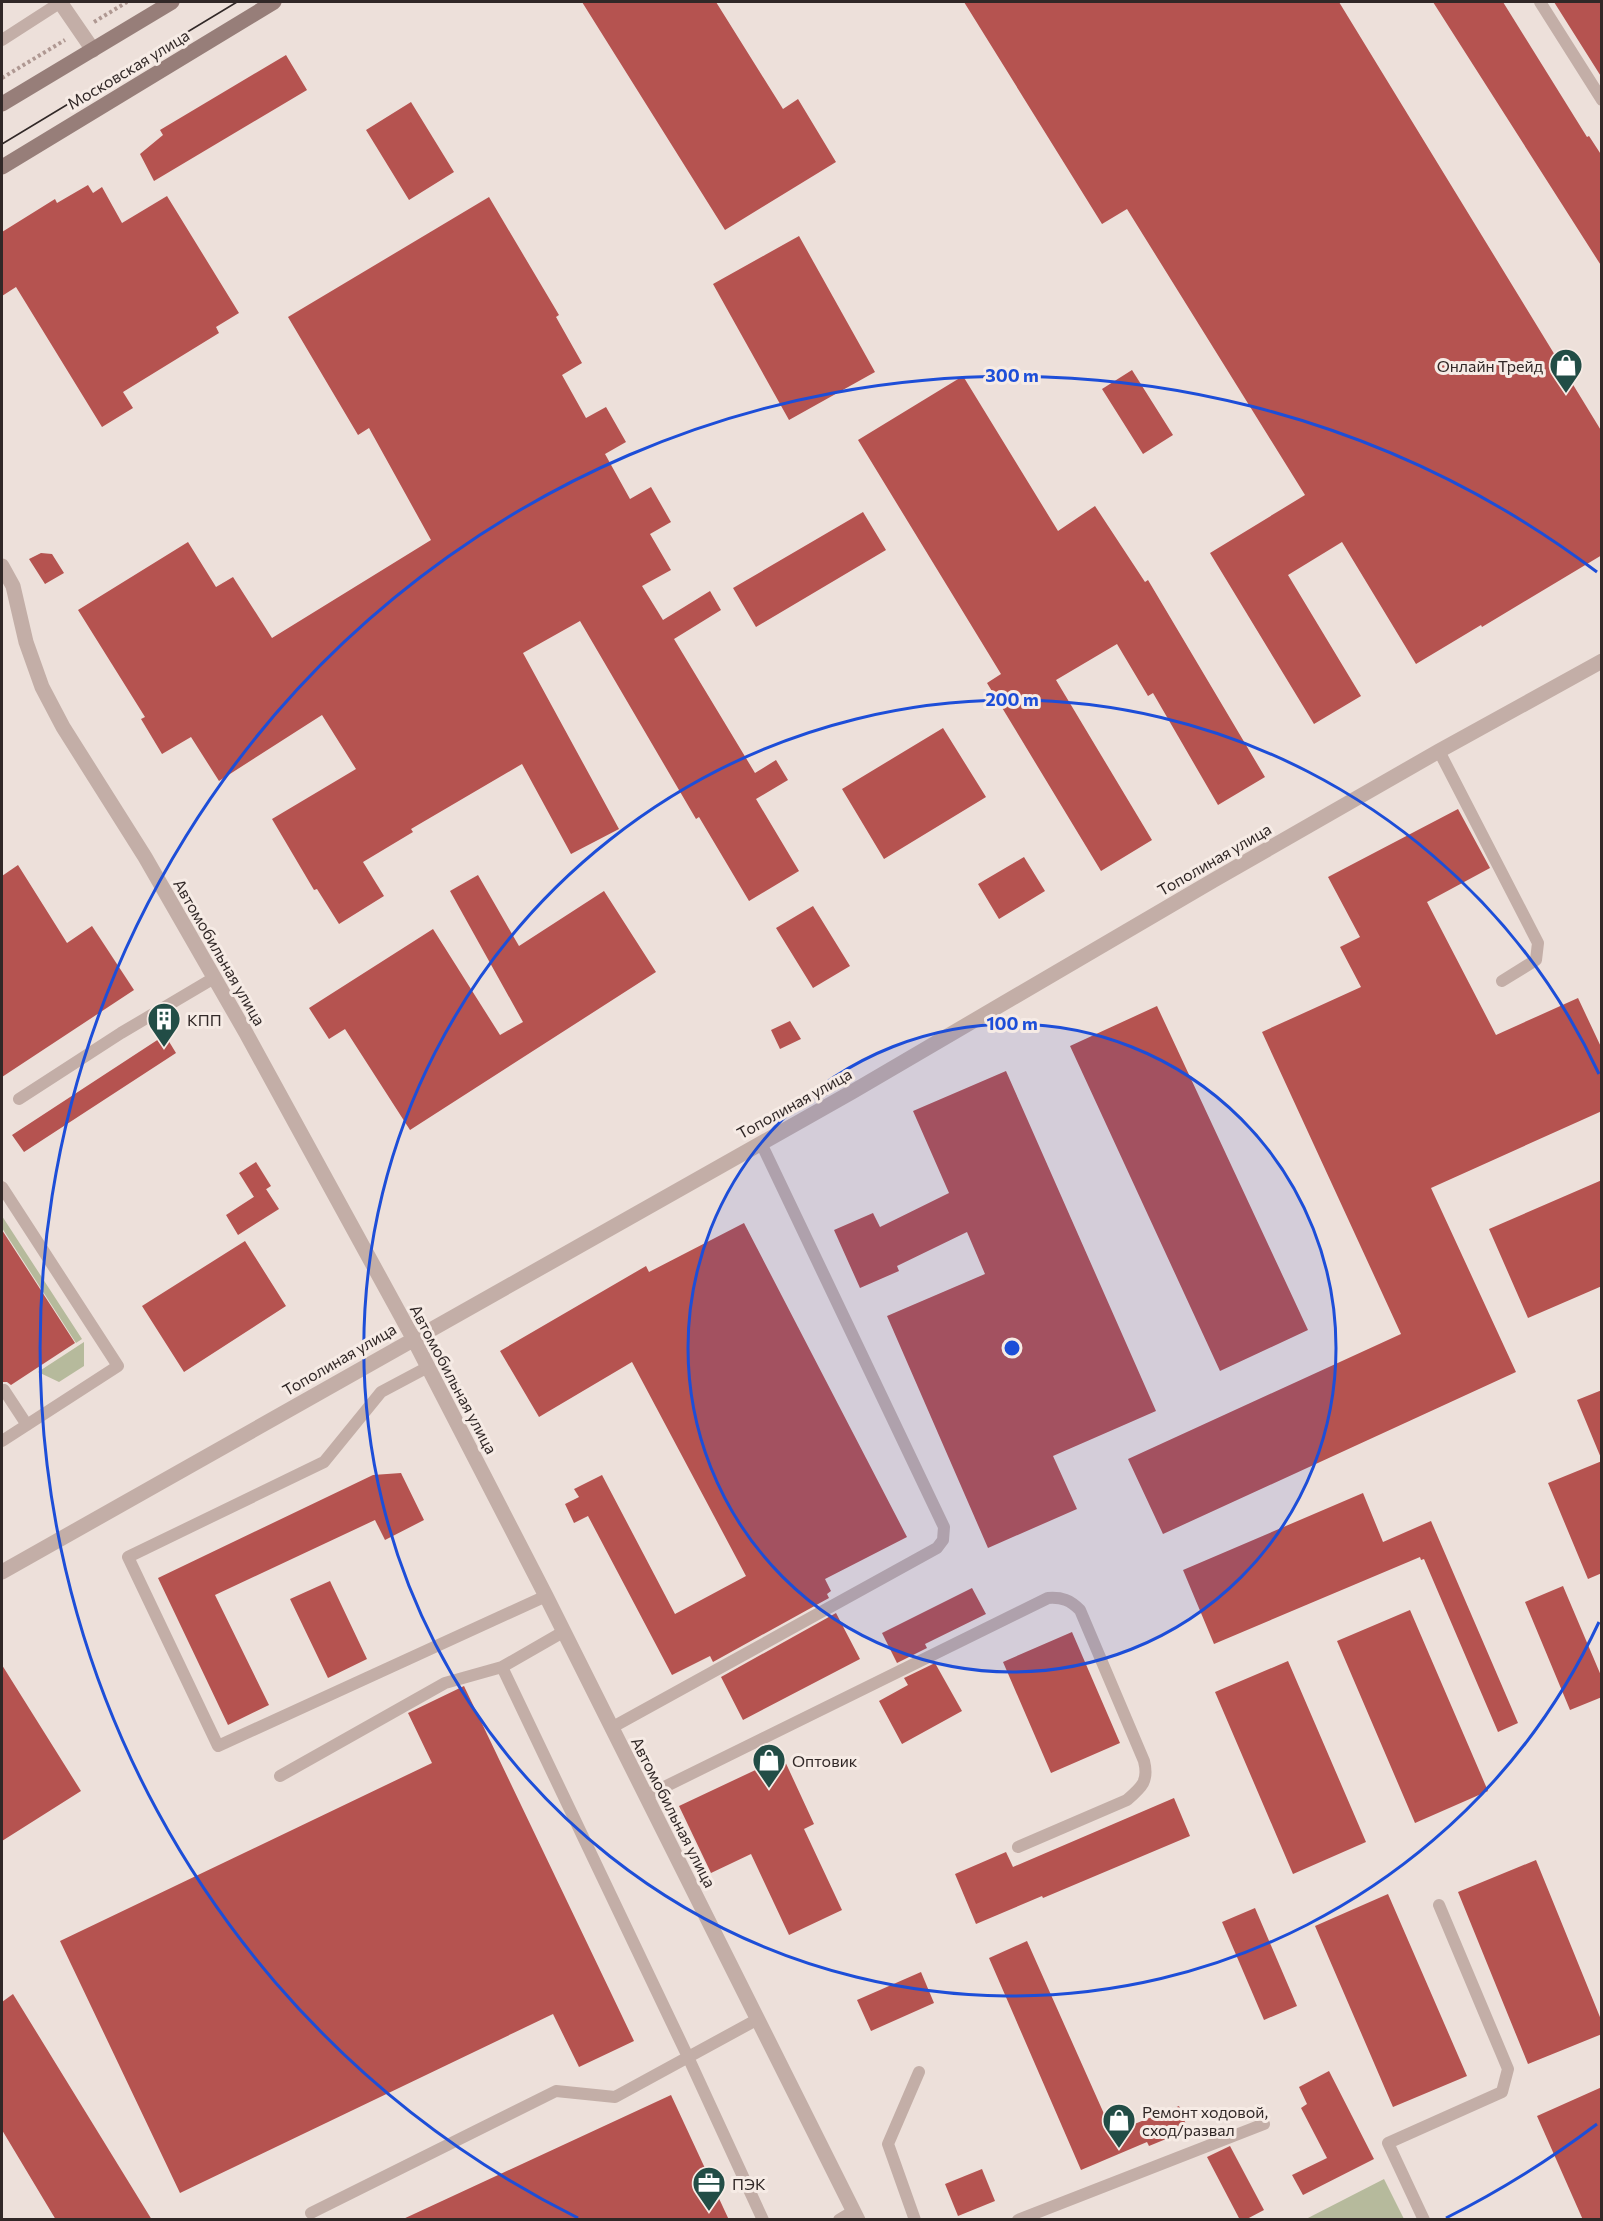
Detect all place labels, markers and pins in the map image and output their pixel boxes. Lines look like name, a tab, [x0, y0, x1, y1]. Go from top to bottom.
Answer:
shop icon: Онлайн Трейд	[1548, 347, 1584, 394]
place label: Онлайн Трейд	[1437, 356, 1544, 375]
building icon: КПП	[146, 1001, 182, 1048]
place label: КПП	[187, 1010, 222, 1029]
centre of rings	[1002, 1338, 1022, 1358]
shop icon: Оптовик	[751, 1742, 787, 1789]
place label: Оптовик	[792, 1751, 858, 1770]
shop icon: Ремонт ходовой, сход/развал	[1101, 2102, 1137, 2149]
place label: Ремонт ходовой, сход/развал	[1142, 2102, 1268, 2139]
office icon: ПЭК	[691, 2165, 727, 2212]
place label: ПЭК	[732, 2174, 766, 2193]

